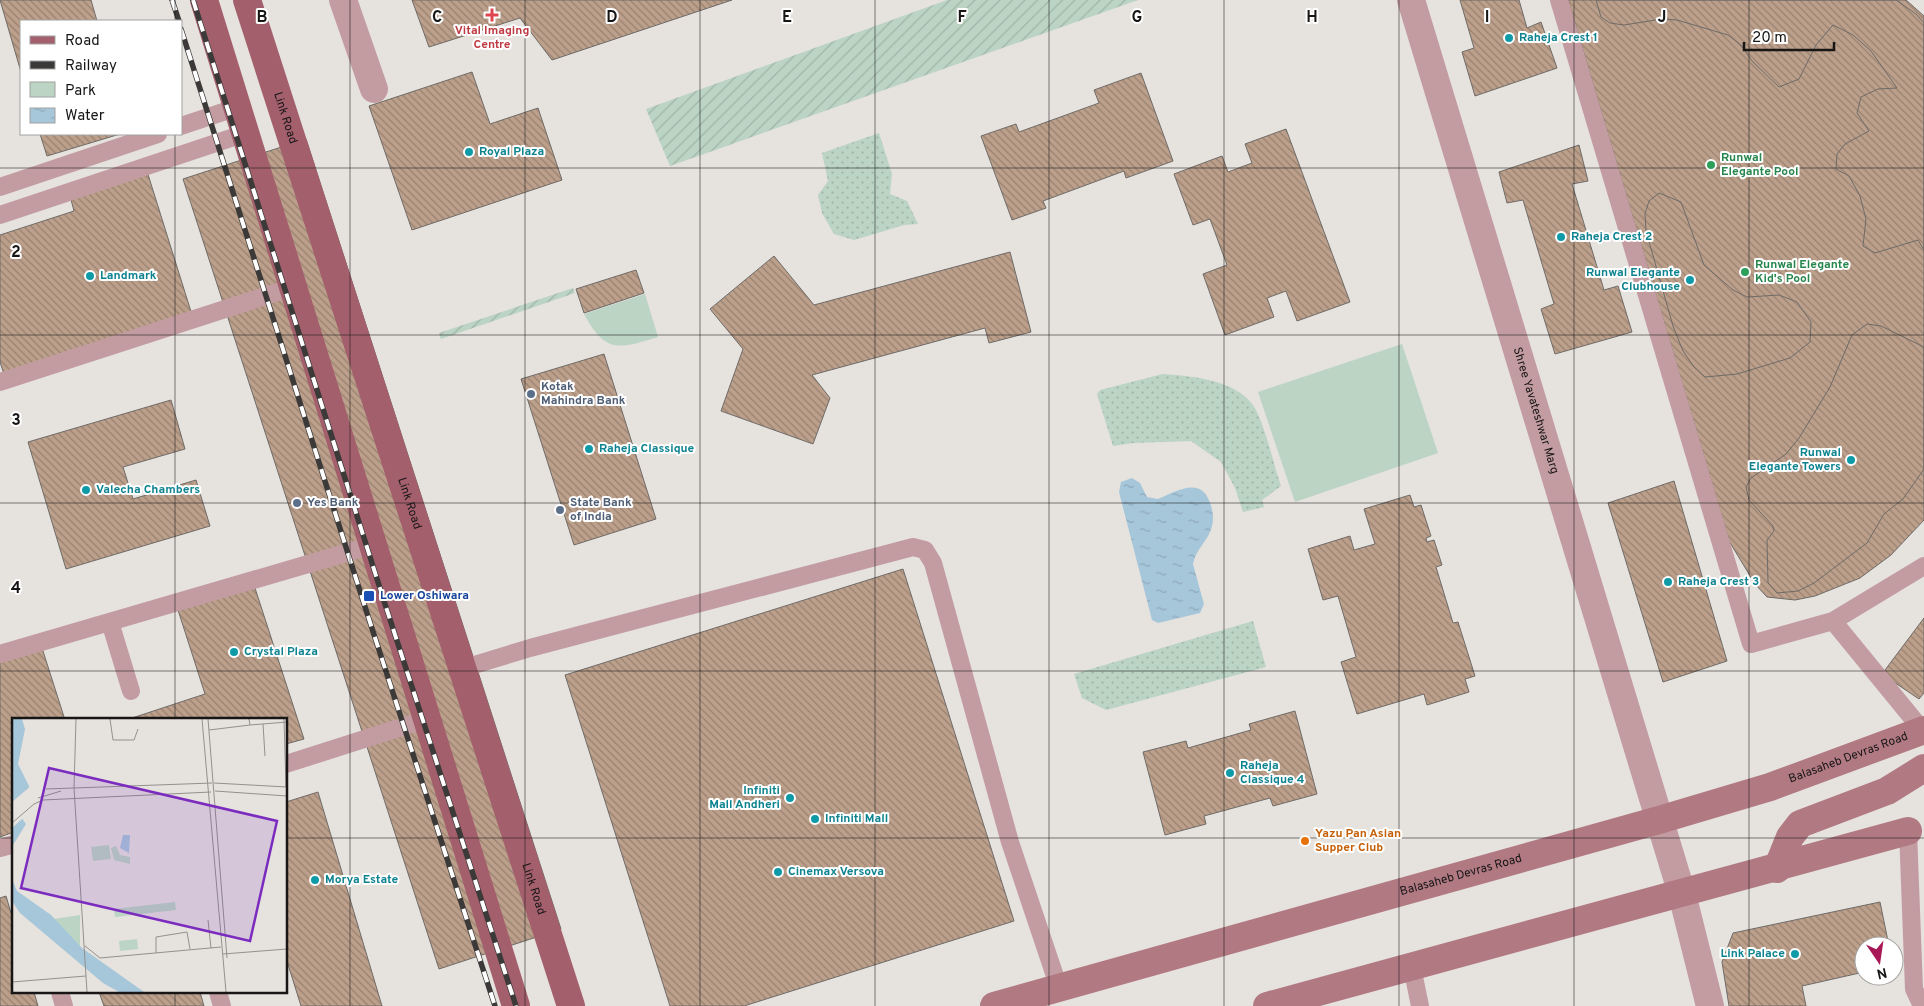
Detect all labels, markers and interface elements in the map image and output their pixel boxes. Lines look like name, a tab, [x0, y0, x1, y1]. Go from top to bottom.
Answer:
text: B	[256, 8, 268, 28]
text: C	[432, 8, 442, 28]
marker: Vital Imaging Centre	[485, 8, 499, 22]
text: D	[606, 8, 618, 28]
text: E	[782, 8, 792, 28]
text: F	[957, 8, 967, 28]
text: G	[1132, 8, 1142, 28]
text: H	[1306, 8, 1318, 28]
text: I	[1485, 8, 1489, 28]
text: J	[1658, 8, 1666, 28]
legend	[20, 20, 182, 135]
scale bar	[1744, 20, 1834, 52]
place label: Vital Imaging Centre	[455, 23, 529, 53]
text: 20 m	[1752, 29, 1787, 48]
place label: Raheja Crest 1	[1519, 30, 1598, 46]
text: Road	[65, 32, 100, 51]
marker: Raheja Crest 1	[1503, 32, 1515, 44]
text: Railway	[65, 57, 117, 76]
text: Park	[65, 82, 96, 101]
street label: Link Road	[269, 90, 301, 146]
text: Water	[65, 107, 105, 126]
place label: Royal Plaza	[479, 144, 544, 160]
marker: Royal Plaza	[463, 146, 475, 158]
place label: Runwal Elegante Pool	[1721, 150, 1799, 180]
marker: Runwal Elegante Pool	[1705, 159, 1717, 171]
place label: Raheja Crest 2	[1571, 229, 1652, 245]
marker: Raheja Crest 2	[1555, 231, 1567, 243]
text: 2	[11, 243, 21, 263]
place label: Runwal Elegante Kid's Pool	[1755, 257, 1849, 287]
place label: Runwal Elegante Clubhouse	[1586, 265, 1680, 295]
marker: Runwal Elegante Kid's Pool	[1739, 266, 1751, 278]
place label: Landmark	[100, 268, 157, 284]
marker: Landmark	[84, 270, 96, 282]
marker: Runwal Elegante Clubhouse	[1684, 274, 1696, 286]
street label: Shree Yavateshwar Marg	[1509, 345, 1562, 476]
place label: Kotak Mahindra Bank	[541, 379, 626, 409]
marker: Kotak Mahindra Bank	[525, 388, 537, 400]
text: 3	[11, 411, 21, 431]
place label: Raheja Classique	[599, 441, 695, 457]
marker: Raheja Classique	[583, 443, 595, 455]
place label: Runwal Elegante Towers	[1749, 445, 1841, 475]
marker: Runwal Elegante Towers	[1845, 454, 1857, 466]
street label: Link Road	[393, 476, 425, 531]
place label: Valecha Chambers	[96, 482, 200, 498]
marker: Valecha Chambers	[80, 484, 92, 496]
place label: Yes Bank	[307, 495, 359, 511]
place label: State Bank of India	[570, 495, 632, 525]
marker: Yes Bank	[291, 497, 303, 509]
marker: State Bank of India	[554, 504, 566, 516]
place label: Raheja Crest 3	[1678, 574, 1759, 590]
marker: Raheja Crest 3	[1662, 576, 1674, 588]
text: 4	[11, 579, 21, 599]
place label: Lower Oshiwara	[380, 588, 469, 604]
marker: Lower Oshiwara	[362, 589, 376, 603]
place label: Crystal Plaza	[244, 644, 318, 660]
marker: Crystal Plaza	[228, 646, 240, 658]
inset map	[12, 718, 288, 994]
street label: Balasaheb Devras Road	[1787, 729, 1910, 787]
place label: Raheja Classique 4	[1240, 758, 1305, 788]
marker: Raheja Classique 4	[1224, 767, 1236, 779]
place label: Infiniti Mall Andheri	[709, 783, 780, 813]
marker: Infiniti Mall Andheri	[784, 792, 796, 804]
place label: Infiniti Mall	[825, 811, 888, 827]
marker: Infiniti Mall	[809, 813, 821, 825]
place label: Yazu Pan Asian Supper Club	[1315, 826, 1401, 856]
marker: Yazu Pan Asian Supper Club	[1299, 835, 1311, 847]
street label: Balasaheb Devras Road	[1398, 851, 1524, 900]
street label: Link Road	[518, 861, 549, 917]
place label: Cinemax Versova	[788, 864, 884, 880]
marker: Cinemax Versova	[772, 866, 784, 878]
place label: Morya Estate	[325, 872, 399, 888]
marker: Morya Estate	[309, 874, 321, 886]
north arrow	[1854, 936, 1904, 986]
place label: Link Palace	[1721, 946, 1785, 962]
marker: Link Palace	[1789, 948, 1801, 960]
text: N	[1875, 963, 1888, 982]

